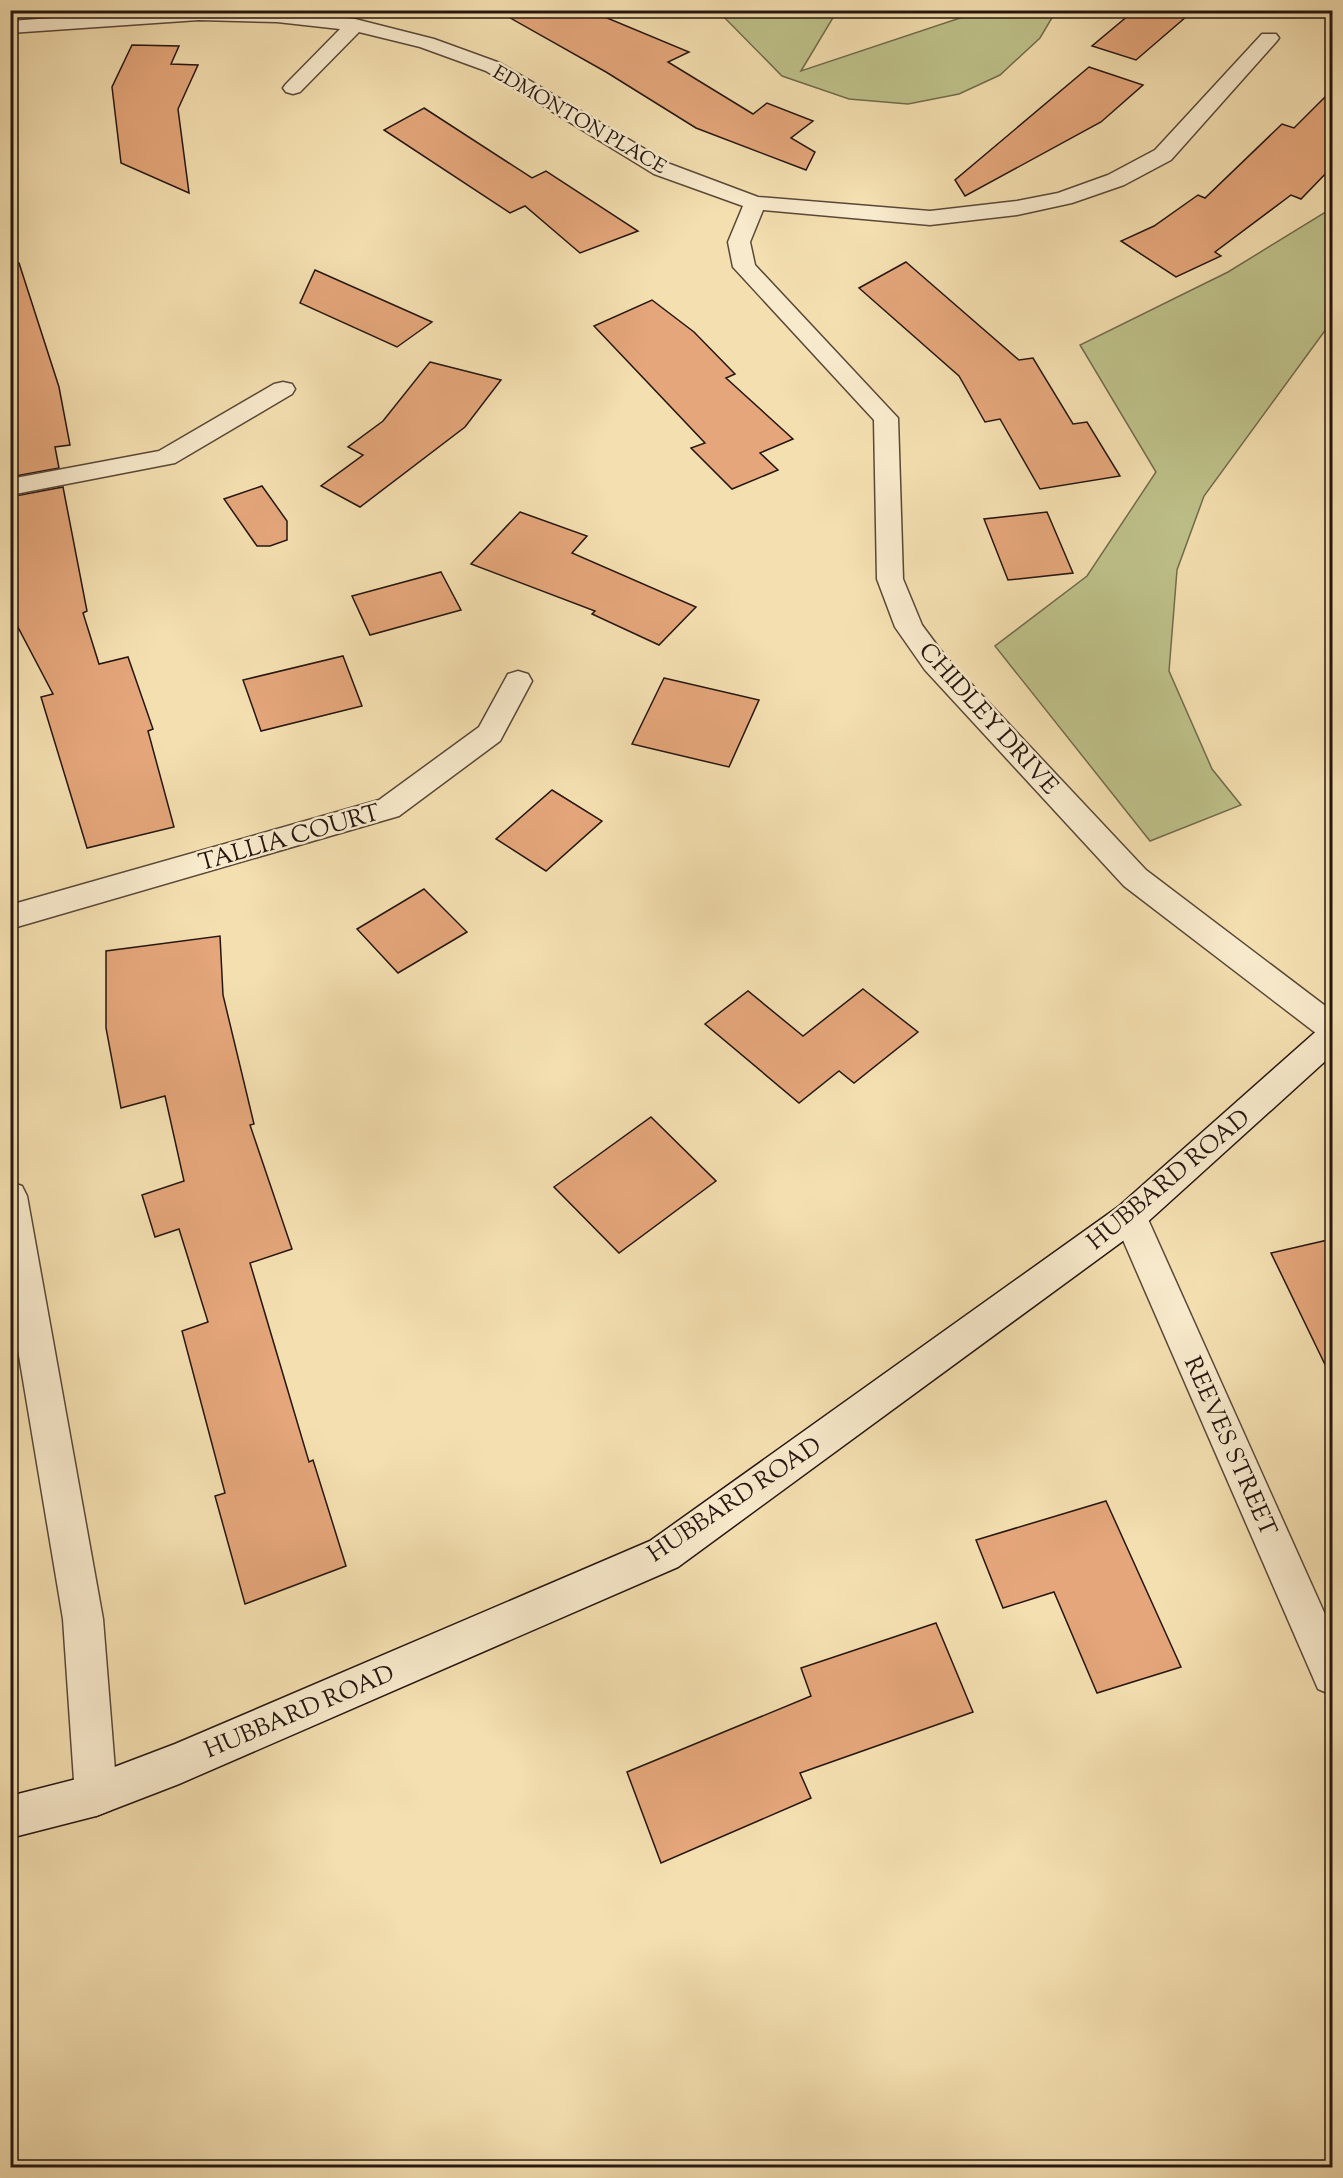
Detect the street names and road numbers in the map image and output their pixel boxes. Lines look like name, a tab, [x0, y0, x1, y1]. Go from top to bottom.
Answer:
street label: EDMONTON PLACE	[487, 60, 671, 183]
street label: CHIDLEY DRIVE	[910, 636, 1066, 803]
street label: TALLIA COURT	[195, 797, 384, 881]
street label: HUBBARD ROAD	[1081, 1102, 1258, 1259]
street label: REEVES STREET	[1174, 1351, 1284, 1542]
street label: HUBBARD ROAD	[641, 1430, 829, 1572]
street label: HUBBARD ROAD	[200, 1657, 400, 1768]

